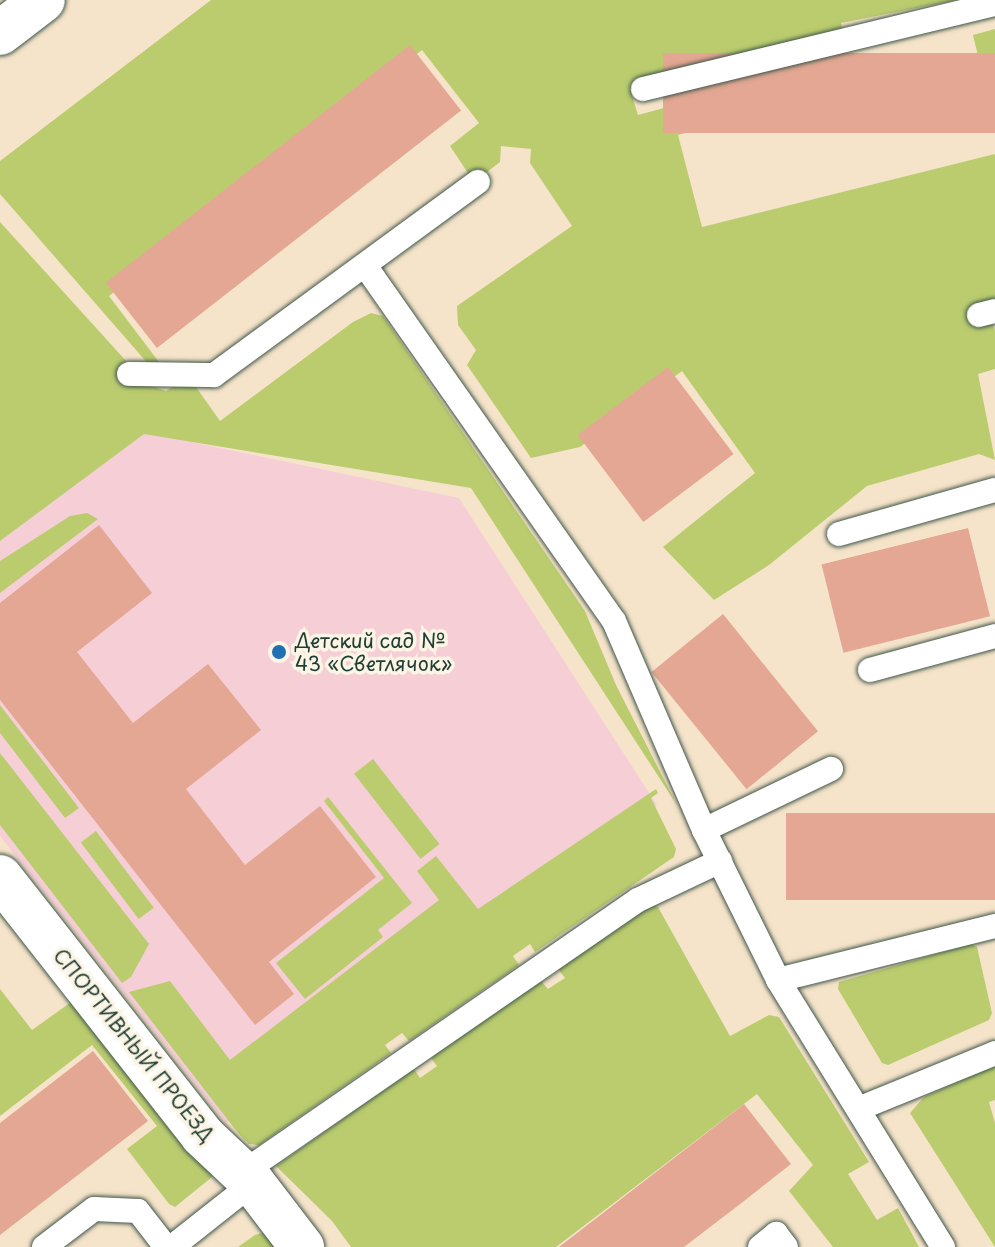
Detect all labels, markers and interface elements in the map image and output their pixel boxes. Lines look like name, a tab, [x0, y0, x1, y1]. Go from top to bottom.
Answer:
place label: Детский сад № 43 «Светлячок»	[295, 628, 452, 675]
marker: Детский сад № 43 «Светлячок»	[270, 643, 288, 661]
street label: СПОРТИВНЫЙ ПРОЕЗД	[49, 943, 219, 1147]

